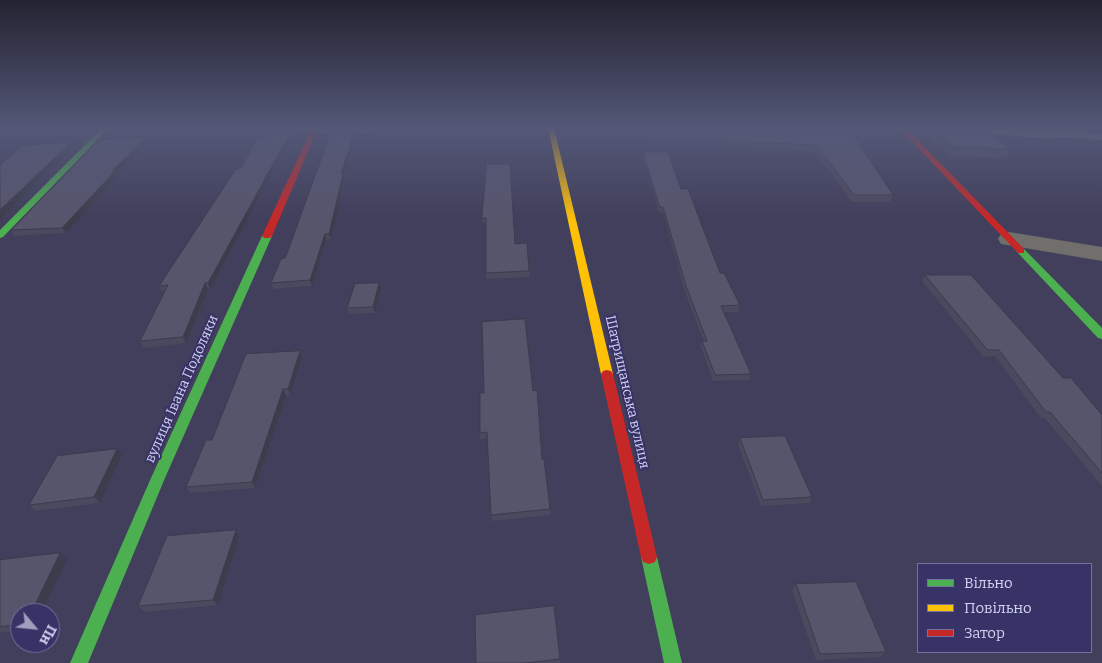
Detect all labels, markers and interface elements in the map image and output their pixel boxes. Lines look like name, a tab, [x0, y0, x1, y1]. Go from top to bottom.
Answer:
street label: вулиця Івана Подоляки	[142, 312, 222, 466]
street label: Шатрищанська вулиця	[601, 314, 653, 470]
legend	[917, 563, 1092, 653]
text: Вільно	[964, 574, 1013, 592]
text: Повільно	[964, 599, 1032, 617]
north arrow	[10, 603, 60, 653]
text: Пн	[36, 622, 60, 648]
text: Затор	[964, 624, 1005, 642]

